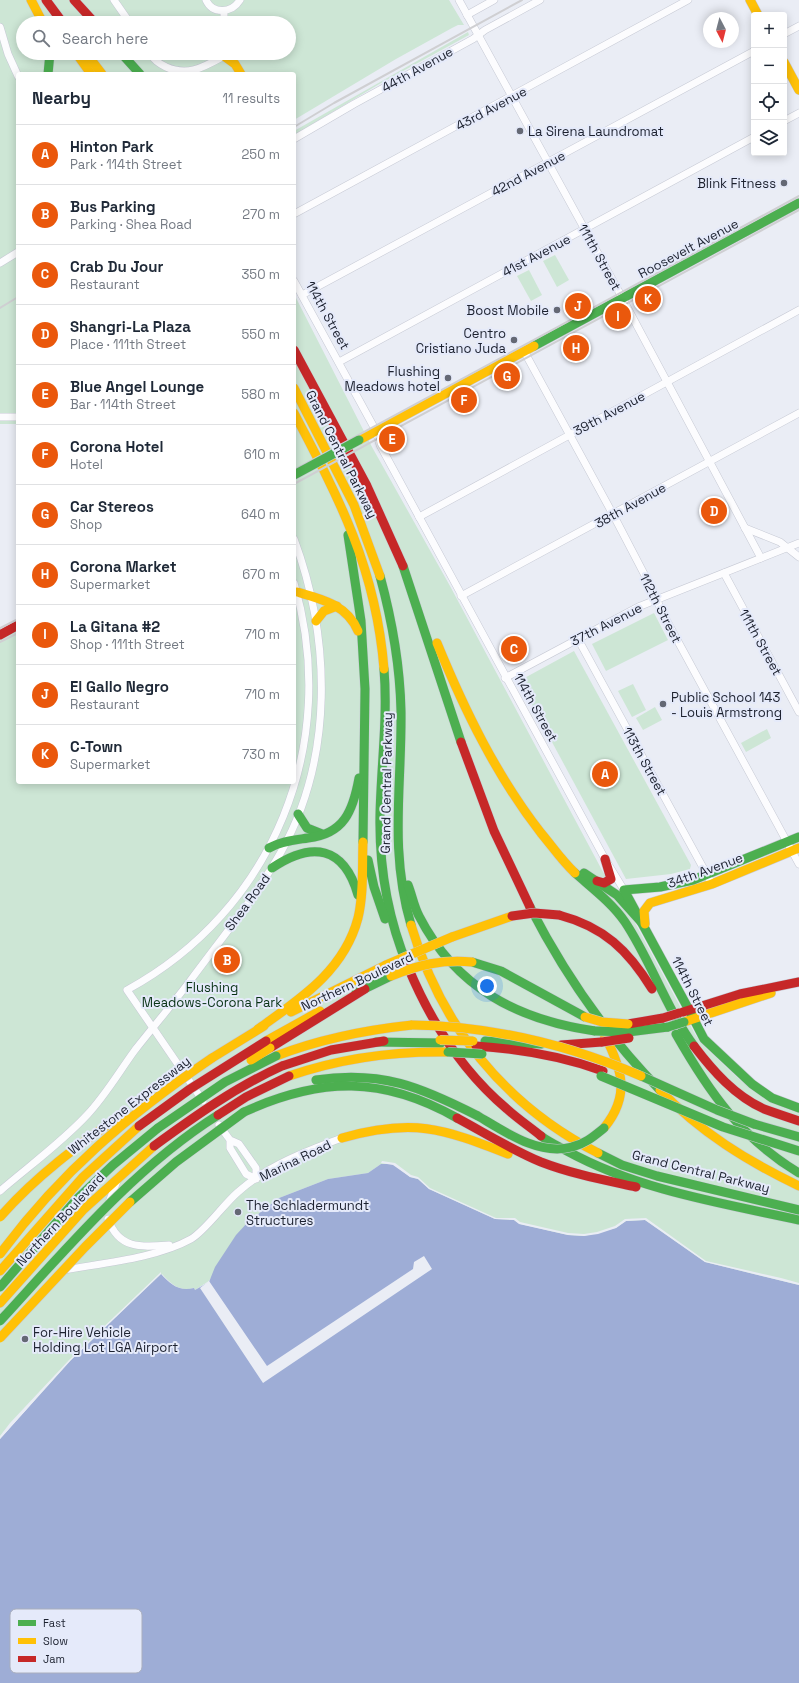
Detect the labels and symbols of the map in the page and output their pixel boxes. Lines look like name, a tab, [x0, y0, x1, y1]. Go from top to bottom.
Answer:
north arrow	[703, 12, 739, 48]
street label: 44th Avenue	[378, 43, 456, 96]
street label: 43rd Avenue	[453, 83, 530, 134]
place label: La Sirena Laundromat	[528, 123, 664, 140]
marker: La Sirena Laundromat	[515, 126, 525, 136]
street label: 42nd Avenue	[488, 147, 568, 200]
place label: Blink Fitness	[697, 175, 776, 192]
marker: Blink Fitness	[779, 178, 789, 188]
street label: Roosevelt Avenue	[635, 215, 741, 282]
street label: 111th Street	[574, 221, 625, 293]
street label: 41st Avenue	[499, 230, 573, 281]
street label: 114th Street	[302, 278, 353, 353]
pin: K	[635, 284, 661, 314]
pin: J	[565, 291, 591, 321]
pin: I	[605, 301, 631, 331]
place label: Boost Mobile	[467, 302, 549, 319]
marker: Boost Mobile	[552, 305, 562, 315]
place label: Centro Cristiano Juda	[416, 325, 507, 357]
pin: H	[563, 333, 589, 363]
marker: Centro Cristiano Juda	[509, 335, 519, 345]
pin: G	[494, 361, 520, 391]
place label: Flushing Meadows hotel	[345, 363, 440, 395]
marker: Flushing Meadows hotel	[443, 373, 453, 383]
pin: F	[451, 385, 477, 415]
street label: Grand Central Parkway	[302, 387, 381, 521]
street label: 39th Avenue	[570, 387, 648, 439]
pin: E	[379, 424, 405, 454]
street label: 38th Avenue	[592, 479, 669, 532]
pin: D	[701, 496, 727, 526]
street label: 112th Street	[636, 571, 685, 646]
street label: 37th Avenue	[568, 599, 645, 650]
street label: 111th Street	[735, 606, 786, 678]
pin: C	[501, 634, 527, 664]
street label: 114th Street	[510, 670, 561, 745]
place label: Public School 143 - Louis Armstrong	[671, 689, 782, 721]
marker: Public School 143 - Louis Armstrong	[658, 699, 668, 709]
street label: Grand Central Parkway	[377, 712, 396, 854]
street label: 113th Street	[619, 724, 670, 798]
pin: A	[592, 759, 618, 789]
street label: 34th Avenue	[665, 849, 745, 892]
street label: Shea Road	[221, 870, 274, 934]
pin: B	[214, 945, 240, 975]
street label: Northern Boulevard	[298, 948, 416, 1015]
street label: 114th Street	[668, 954, 717, 1029]
your location	[477, 976, 497, 996]
park label: Flushing Meadows-Corona Park	[142, 979, 282, 1011]
street label: Whitestone Expressway	[65, 1052, 194, 1158]
street label: Marina Road	[257, 1136, 334, 1185]
street label: Grand Central Parkway	[630, 1146, 772, 1197]
street label: Northern Boulevard	[13, 1169, 108, 1270]
place label: The Schladermundt Structures	[246, 1197, 369, 1229]
marker: The Schladermundt Structures	[233, 1207, 243, 1217]
place label: For-Hire Vehicle Holding Lot LGA Airport	[33, 1324, 178, 1356]
marker: For-Hire Vehicle Holding Lot LGA Airport	[20, 1334, 30, 1344]
legend	[10, 1609, 142, 1673]
text: Fast	[43, 1616, 66, 1630]
text: Slow	[43, 1634, 68, 1648]
text: Jam	[43, 1652, 65, 1666]

